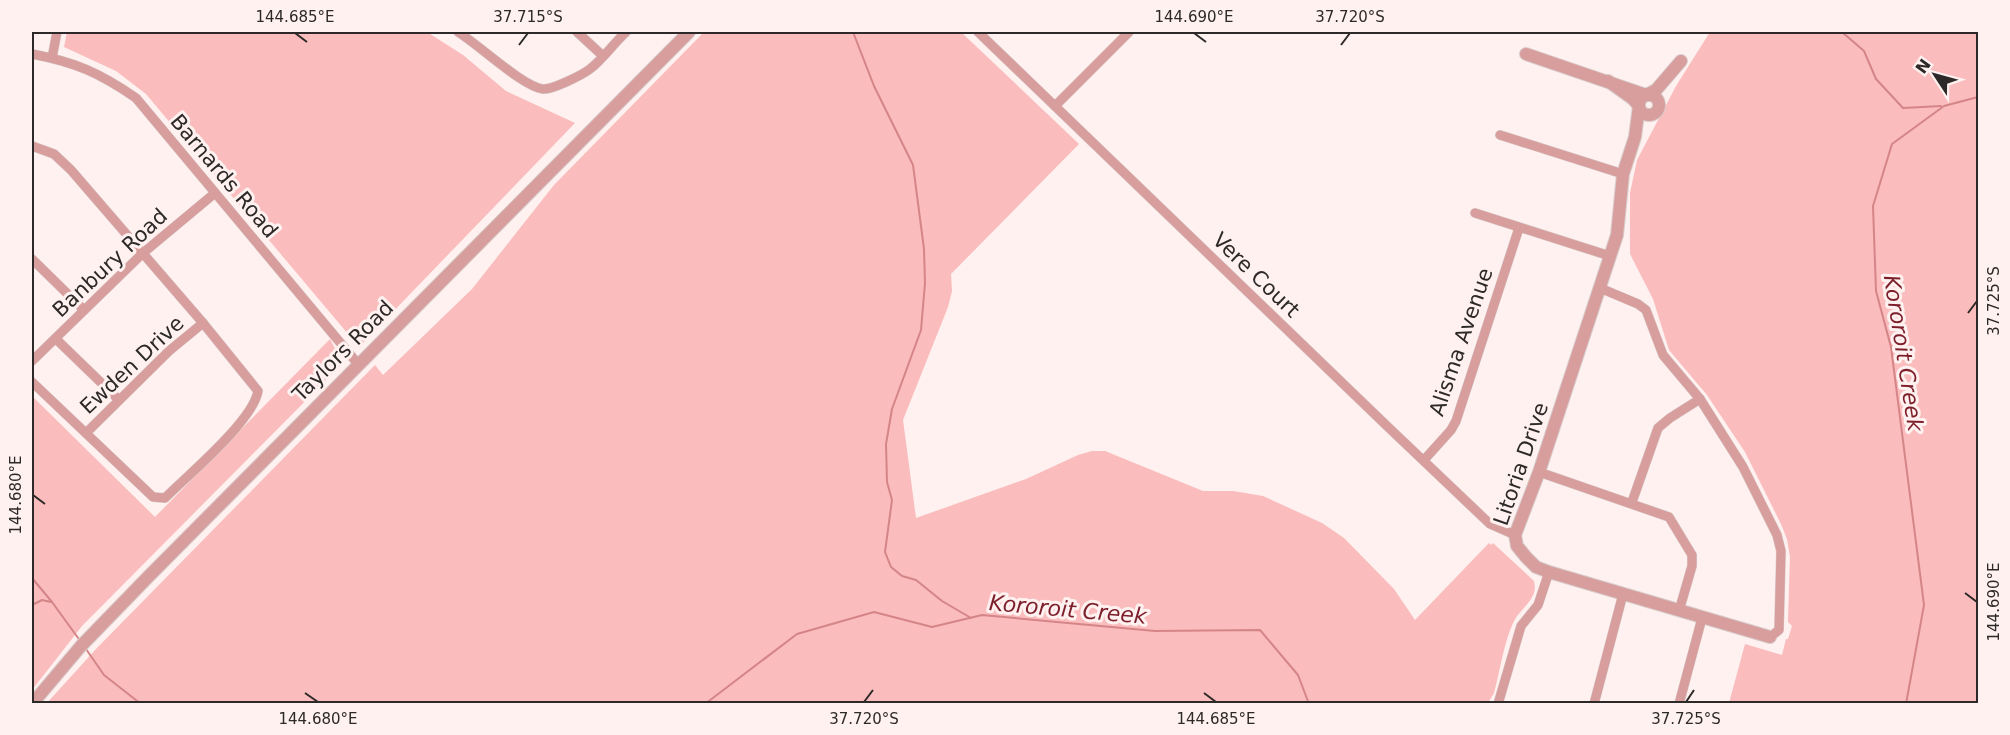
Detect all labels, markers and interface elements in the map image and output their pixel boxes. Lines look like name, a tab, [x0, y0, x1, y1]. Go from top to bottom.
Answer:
text: 144.685°E	[255, 8, 335, 26]
text: 37.715°S	[493, 8, 563, 26]
text: 144.690°E	[1154, 8, 1234, 26]
text: 37.720°S	[1315, 8, 1385, 26]
north arrow	[1905, 45, 1965, 105]
text: N	[1912, 55, 1935, 77]
street label: Barnards Road	[165, 109, 283, 243]
street label: Banbury Road	[48, 204, 172, 322]
street label: Vere Court	[1208, 228, 1304, 322]
street label: Alisma Avenue	[1424, 265, 1498, 419]
text: 37.725°S	[1985, 266, 2003, 336]
water label: Kororoit Creek	[1879, 273, 1928, 434]
street label: Taylors Road	[287, 296, 398, 407]
street label: Ewden Drive	[75, 311, 189, 419]
street label: Litoria Drive	[1489, 399, 1553, 529]
text: 144.680°E	[7, 455, 25, 535]
text: 144.690°E	[1985, 562, 2003, 642]
water label: Kororoit Creek	[988, 590, 1149, 629]
text: 144.680°E	[278, 710, 358, 728]
text: 37.720°S	[829, 710, 899, 728]
text: 144.685°E	[1176, 710, 1256, 728]
text: 37.725°S	[1651, 710, 1721, 728]

